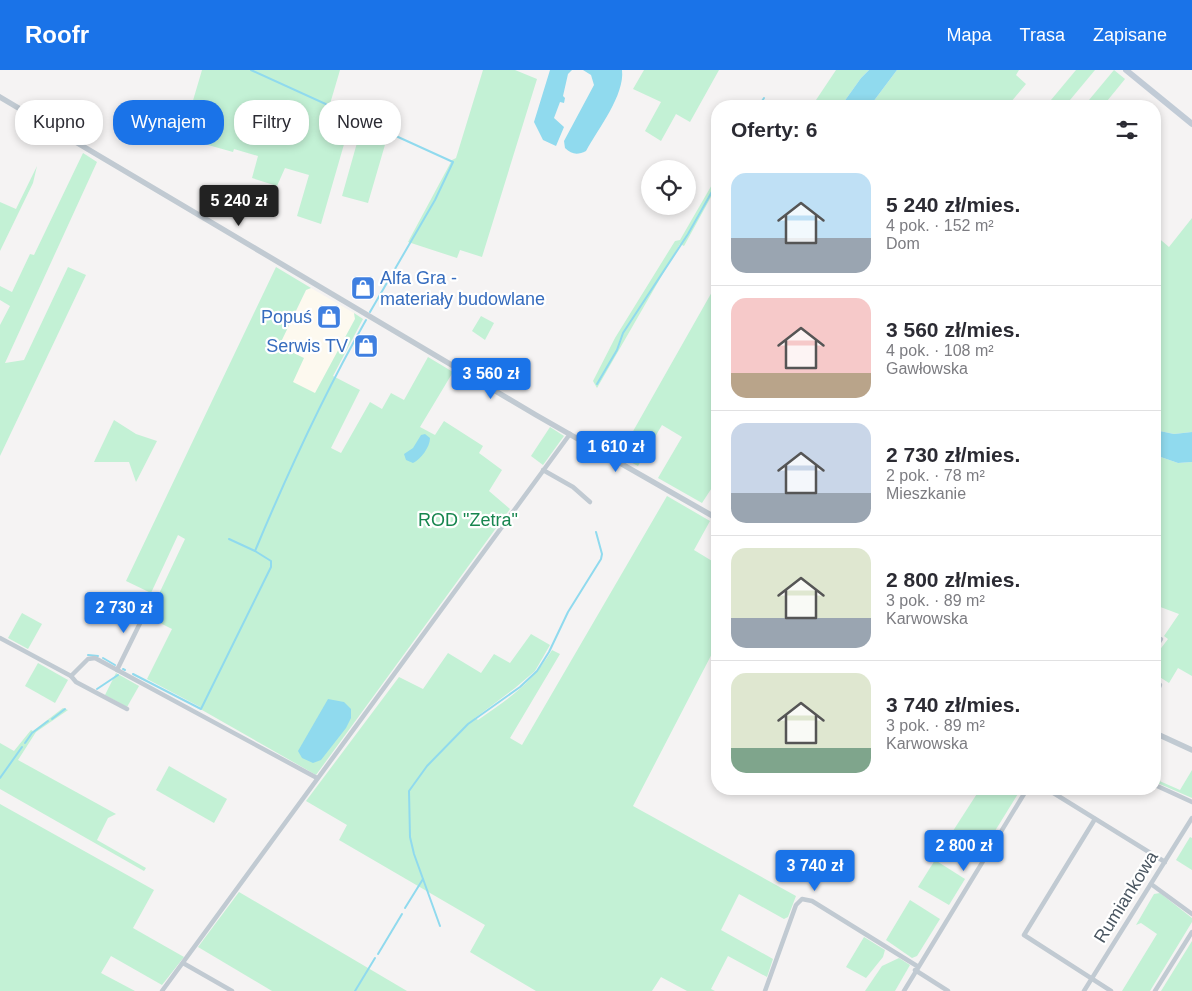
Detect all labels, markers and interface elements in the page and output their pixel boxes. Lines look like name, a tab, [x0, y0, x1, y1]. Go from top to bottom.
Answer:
text: Roofr	[25, 21, 89, 48]
text: Mapa	[947, 25, 992, 45]
text: Trasa	[1020, 25, 1065, 45]
text: Zapisane	[1093, 25, 1167, 45]
chip: Kupno	[15, 100, 103, 145]
chip: Wynajem	[113, 100, 224, 145]
chip: Filtry	[234, 100, 309, 145]
chip: Nowe	[319, 100, 401, 145]
icon: filters	[1113, 116, 1141, 144]
text: Oferty: 6	[731, 118, 817, 141]
map controls	[641, 160, 696, 215]
button: locate	[641, 160, 696, 215]
pin: 5 240 zł	[187, 184, 291, 227]
text: 5 240 zł	[211, 192, 267, 209]
icon: home	[771, 193, 831, 253]
text: 5 240 zł/mies.	[886, 193, 1020, 216]
text: 4 pok. · 152 m²	[886, 217, 994, 234]
text: Dom	[886, 235, 920, 252]
place label: Alfa Gra - materiały budowlane	[380, 268, 545, 309]
shop icon: Alfa Gra - materiały budowlane	[350, 275, 376, 301]
shop icon: Popuś	[316, 304, 342, 330]
place label: Popuś	[261, 307, 312, 327]
icon: home	[771, 318, 831, 378]
text: 3 560 zł/mies.	[886, 318, 1020, 341]
shop icon: Serwis TV	[353, 333, 379, 359]
place label: Serwis TV	[266, 336, 348, 356]
text: 4 pok. · 108 m²	[886, 342, 994, 359]
pin: 3 560 zł	[439, 358, 543, 400]
text: Gawłowska	[886, 360, 968, 377]
text: 3 560 zł	[463, 365, 519, 382]
pin: 1 610 zł	[564, 430, 668, 473]
text: 1 610 zł	[588, 438, 644, 455]
icon: home	[771, 443, 831, 503]
text: 2 730 zł/mies.	[886, 443, 1020, 466]
text: 2 pok. · 78 m²	[886, 467, 985, 484]
text: Mieszkanie	[886, 485, 966, 502]
park label: ROD "Zetra"	[418, 510, 518, 530]
icon: home	[771, 568, 831, 628]
text: 2 800 zł/mies.	[886, 568, 1020, 591]
pin: 2 730 zł	[72, 592, 176, 634]
text: 3 pok. · 89 m²	[886, 592, 985, 609]
text: 2 730 zł	[96, 599, 152, 616]
text: Karwowska	[886, 610, 968, 627]
icon: home	[771, 693, 831, 753]
text: 3 740 zł/mies.	[886, 693, 1020, 716]
text: 3 pok. · 89 m²	[886, 717, 985, 734]
text: Karwowska	[886, 735, 968, 752]
pin: 2 800 zł	[912, 830, 1016, 872]
text: 2 800 zł	[936, 837, 992, 854]
street label: Rumiankowa	[1090, 847, 1163, 946]
pin: 3 740 zł	[763, 850, 867, 892]
text: 3 740 zł	[787, 857, 843, 874]

